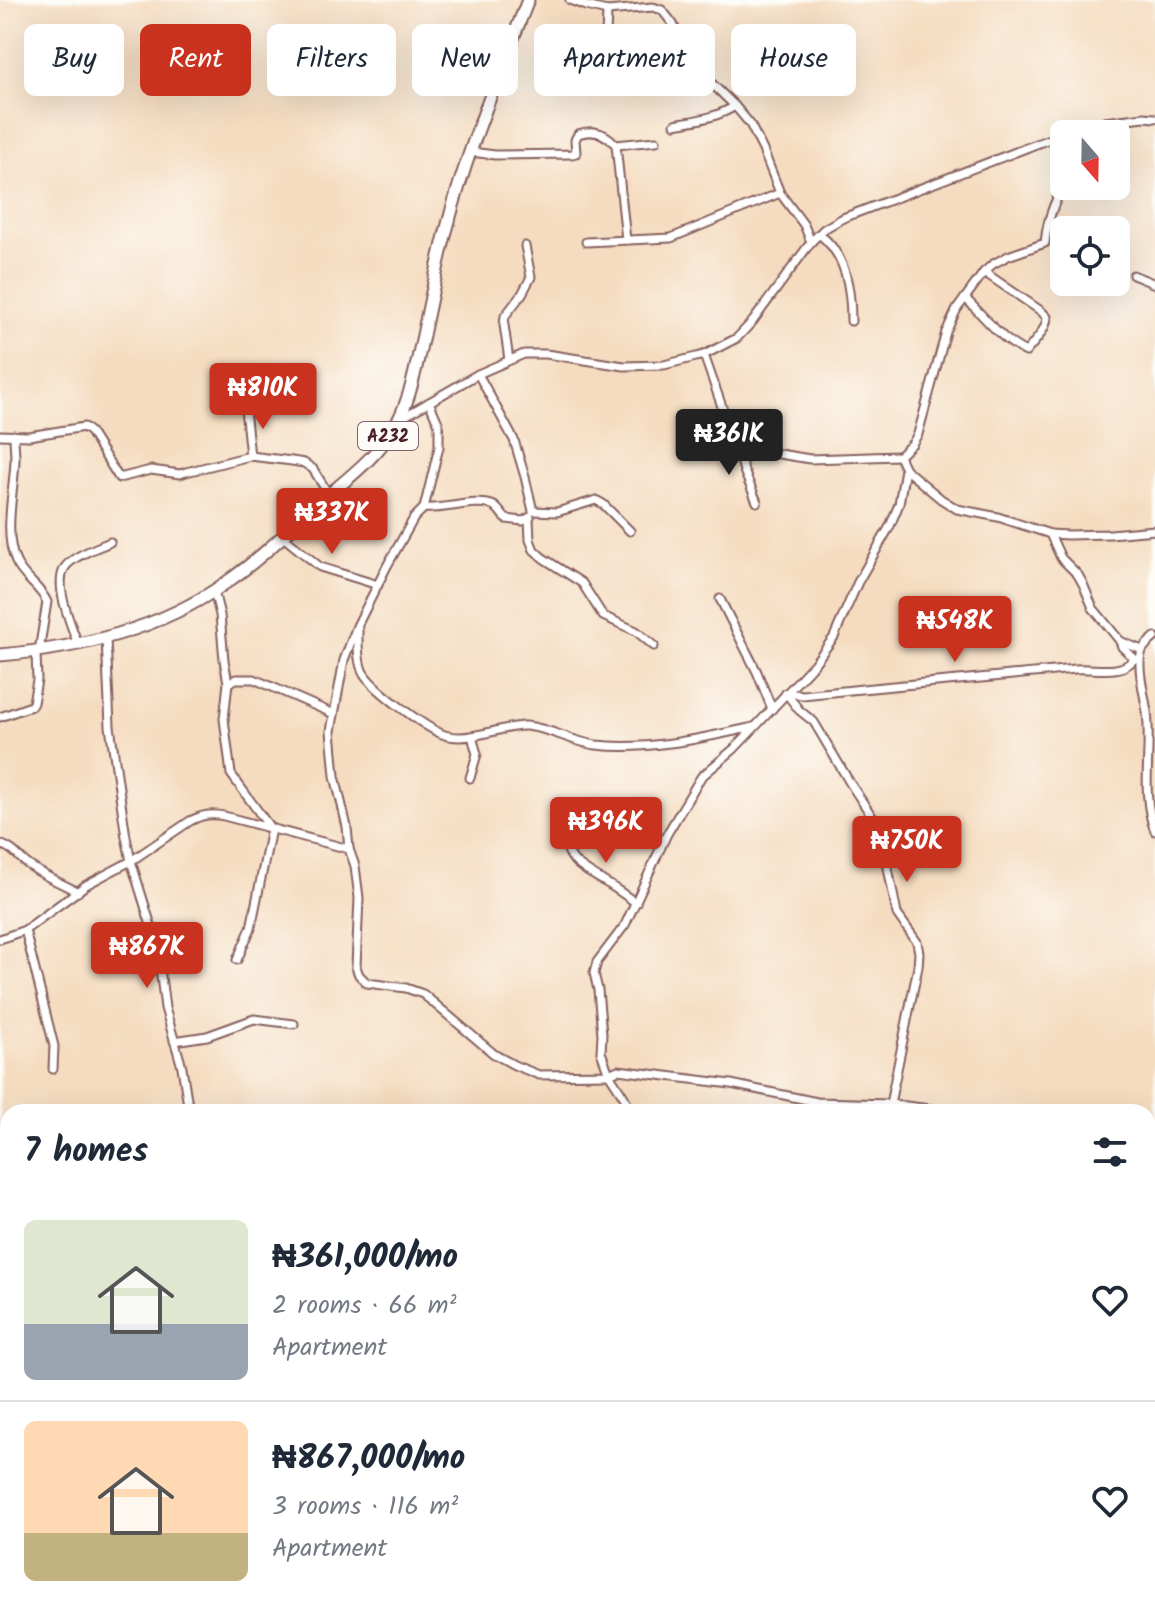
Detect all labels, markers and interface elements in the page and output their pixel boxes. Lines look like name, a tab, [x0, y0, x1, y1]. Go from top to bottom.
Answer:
chip: Buy	[24, 24, 124, 96]
chip: Rent	[140, 24, 251, 96]
chip: Filters	[267, 24, 396, 96]
chip: New	[412, 24, 518, 96]
chip: Apartment	[534, 24, 715, 96]
chip: House	[731, 24, 856, 96]
north arrow	[1050, 120, 1130, 200]
map controls	[1050, 120, 1130, 296]
button: locate	[1050, 216, 1130, 296]
pin: ₦810K	[207, 363, 319, 431]
text: ₦810K	[228, 368, 298, 410]
pin: ₦361K	[673, 409, 785, 477]
text: ₦361K	[694, 414, 764, 456]
road number: A232	[358, 422, 418, 450]
pin: ₦337K	[276, 488, 388, 556]
text: ₦337K	[294, 493, 370, 535]
pin: ₦548K	[899, 596, 1011, 664]
text: ₦548K	[916, 601, 994, 643]
pin: ₦396K	[550, 797, 662, 865]
text: ₦396K	[568, 802, 644, 844]
pin: ₦750K	[851, 816, 963, 884]
text: ₦750K	[870, 821, 944, 863]
pin: ₦867K	[91, 922, 203, 990]
text: ₦867K	[109, 927, 185, 969]
text: 7 homes	[24, 1125, 148, 1179]
icon: filters	[1088, 1130, 1132, 1174]
text: ₦361,000/mo	[272, 1231, 458, 1285]
icon: home	[88, 1252, 184, 1348]
icon: heart	[1088, 1278, 1132, 1322]
text: 2 rooms · 66 m²	[272, 1285, 457, 1327]
text: Apartment	[272, 1327, 387, 1369]
text: ₦867,000/mo	[272, 1432, 465, 1486]
icon: home	[88, 1453, 184, 1549]
icon: heart	[1088, 1479, 1132, 1523]
text: 3 rooms · 116 m²	[272, 1486, 458, 1528]
text: Apartment	[272, 1528, 387, 1570]

